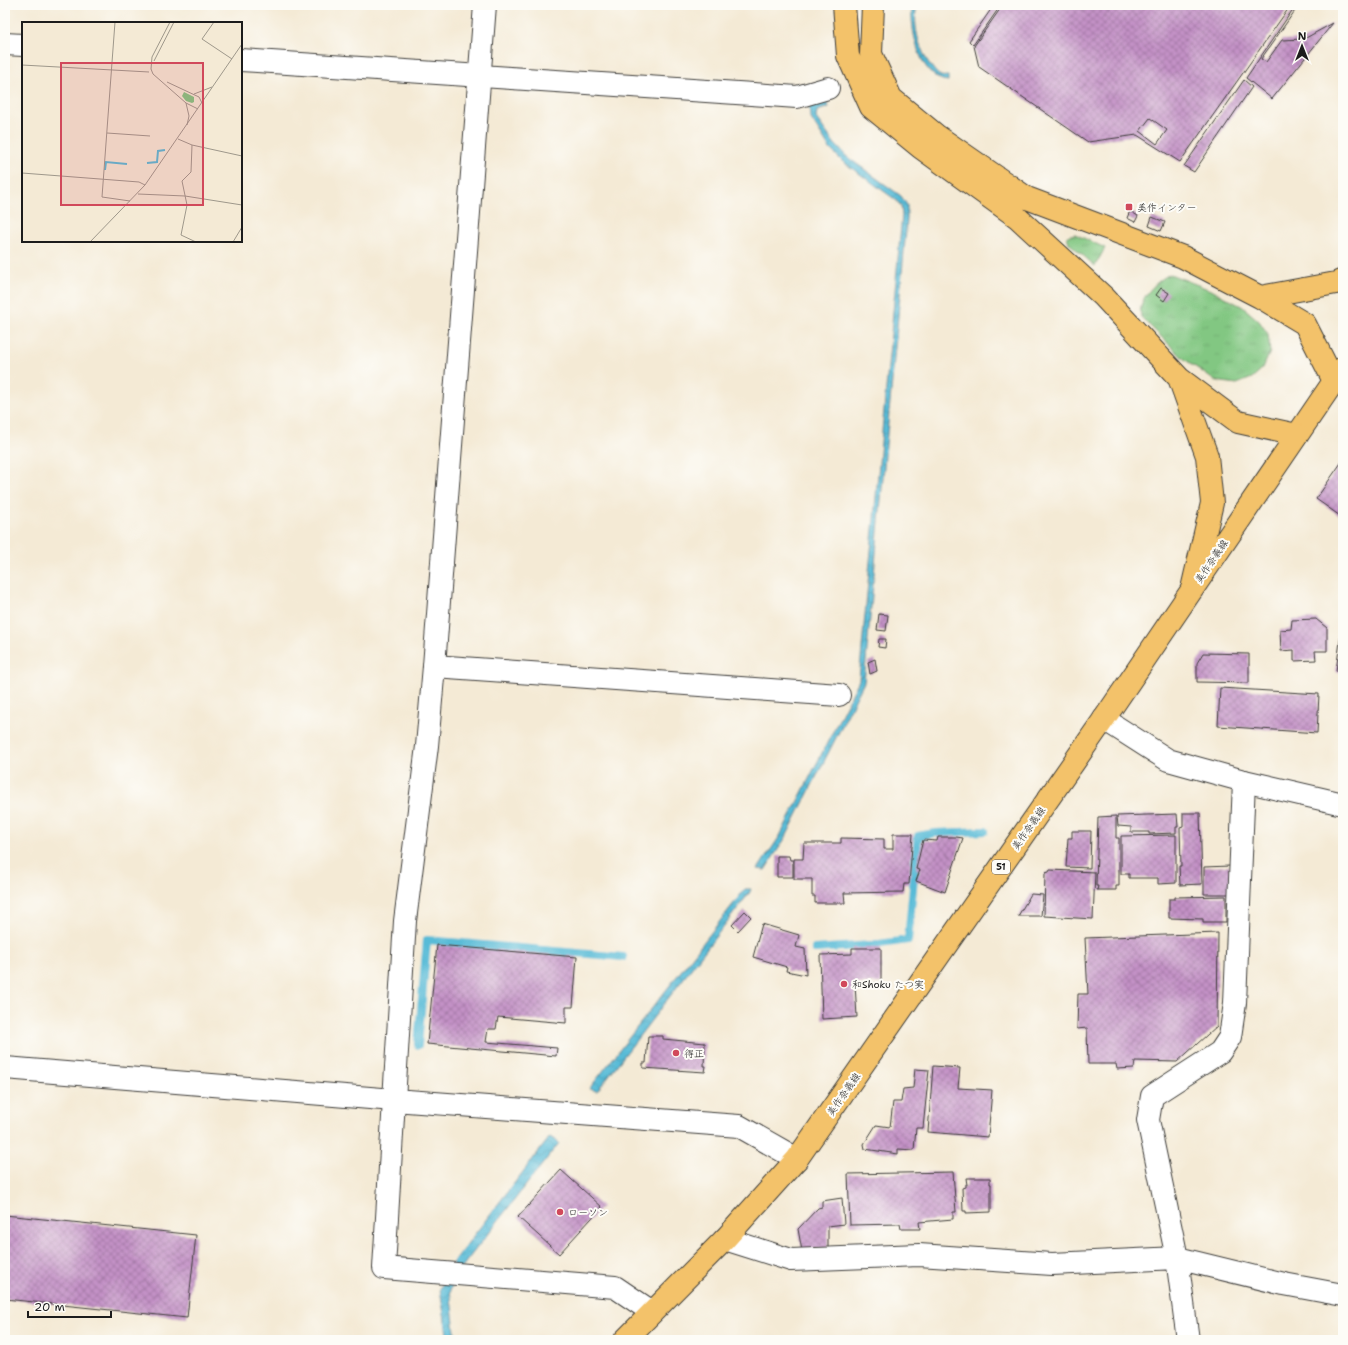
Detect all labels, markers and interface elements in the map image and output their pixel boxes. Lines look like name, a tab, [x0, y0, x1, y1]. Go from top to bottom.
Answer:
inset map	[22, 22, 242, 242]
north arrow	[1282, 26, 1322, 66]
text: N	[1298, 29, 1307, 44]
place label: 美作インター	[1137, 201, 1197, 214]
marker: 美作インター	[1124, 202, 1134, 212]
street label: 美作奈義線	[1192, 537, 1231, 586]
street label: 美作奈義線	[1009, 804, 1048, 852]
road number: 51	[992, 860, 1010, 874]
place label: 和Shoku たつ実	[852, 978, 924, 991]
marker: 和Shoku たつ実	[839, 979, 849, 989]
place label: 得正	[684, 1047, 704, 1060]
marker: 得正	[671, 1048, 681, 1058]
street label: 美作奈義線	[824, 1070, 863, 1118]
place label: ローソン	[568, 1206, 608, 1219]
marker: ローソン	[555, 1207, 565, 1217]
scale bar	[28, 1293, 111, 1319]
text: 20 m	[34, 1299, 65, 1315]

